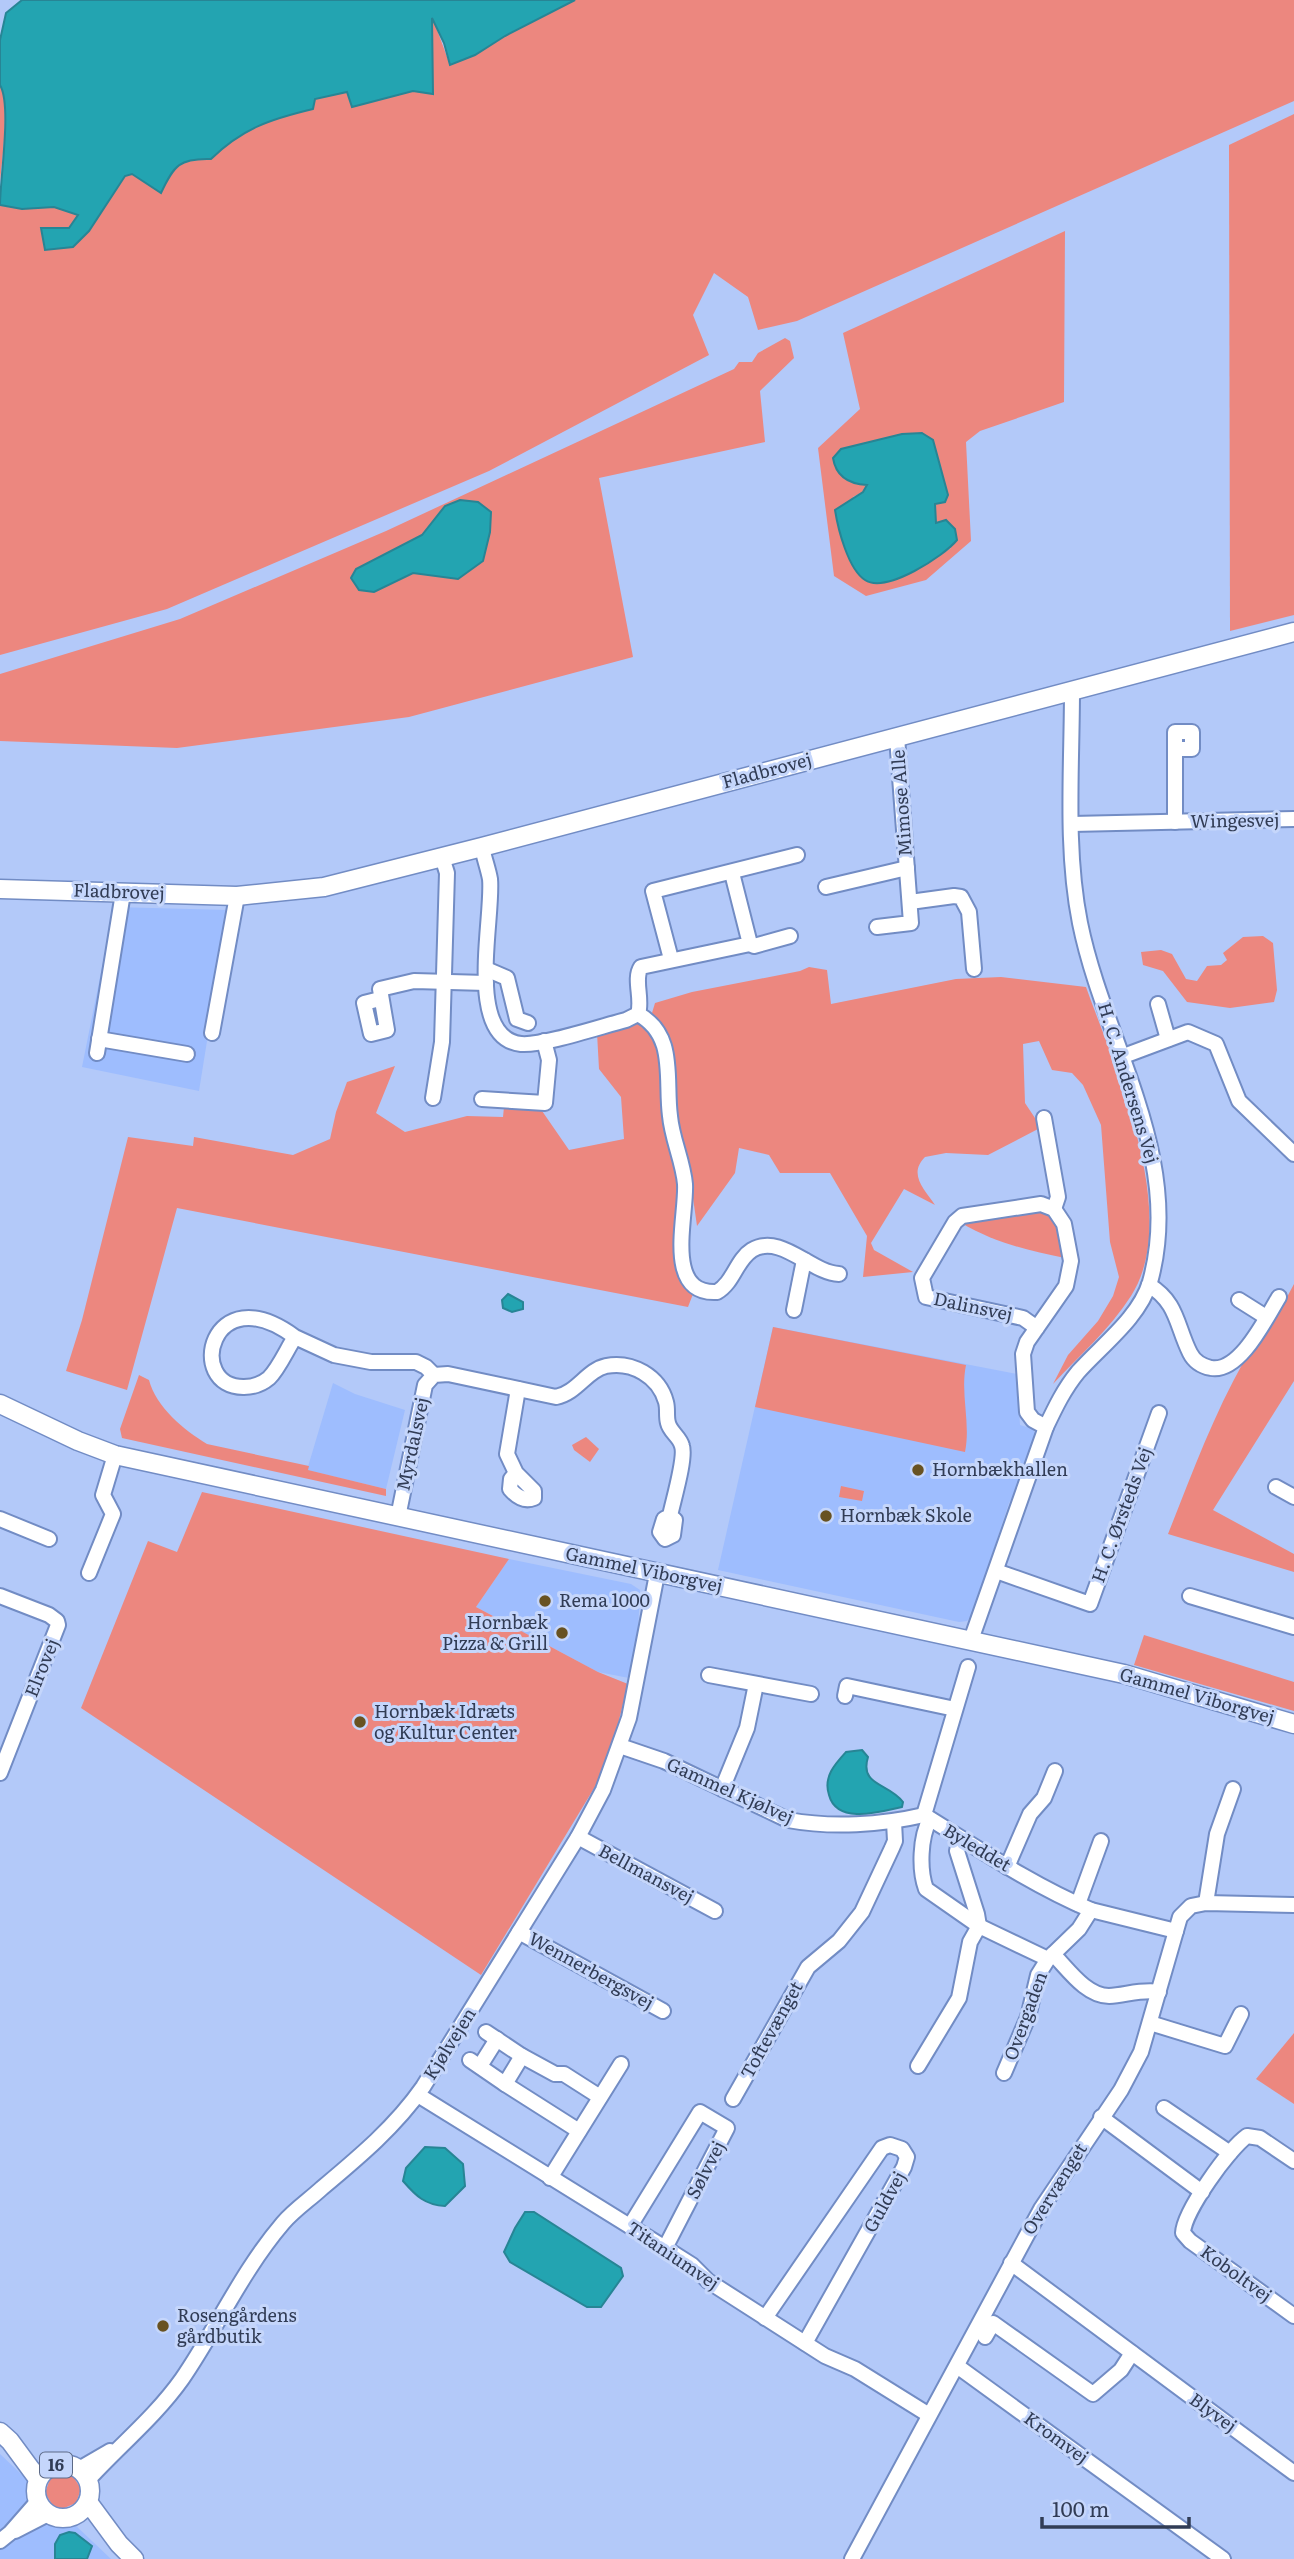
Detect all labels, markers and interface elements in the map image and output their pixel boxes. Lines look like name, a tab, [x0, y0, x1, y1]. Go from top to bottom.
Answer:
street label: Fladbrovej	[719, 745, 814, 794]
street label: Mimose Alle	[883, 749, 918, 857]
street label: Wingesvej	[1190, 805, 1280, 834]
street label: Fladbrovej	[73, 875, 165, 906]
street label: H. C. Andersens Vej	[1092, 999, 1167, 1166]
street label: Dalinsvej	[931, 1284, 1015, 1327]
street label: Myrdalsvej	[388, 1394, 435, 1493]
street label: H. C. Ørsteds Vej	[1084, 1443, 1158, 1586]
place label: Hornbækhallen	[932, 1455, 1068, 1482]
marker: Hornbækhallen	[910, 1462, 926, 1478]
place label: Hornbæk Skole	[840, 1501, 972, 1528]
marker: Hornbæk Skole	[818, 1508, 834, 1524]
street label: Gammel Viborgvej	[563, 1539, 725, 1598]
place label: Rema 1000	[559, 1586, 650, 1613]
marker: Rema 1000	[537, 1593, 553, 1609]
place label: Hornbæk Pizza & Grill	[442, 1608, 549, 1656]
marker: Hornbæk Pizza & Grill	[554, 1625, 570, 1641]
street label: Elrovej	[17, 1634, 65, 1701]
street label: Gammel Viborgvej	[1117, 1660, 1278, 1730]
place label: Hornbæk Idræts og Kultur Center	[374, 1697, 517, 1745]
marker: Hornbæk Idræts og Kultur Center	[352, 1714, 368, 1730]
street label: Gammel Kjølvej	[663, 1750, 798, 1830]
street label: Byleddet	[939, 1816, 1017, 1878]
street label: Bellmansvej	[594, 1836, 699, 1909]
street label: Wennerbergsvej	[524, 1924, 659, 2015]
street label: Overgaden	[996, 1967, 1053, 2064]
street label: Toftevænget	[733, 1975, 809, 2083]
street label: Kjølvejen	[416, 2002, 482, 2085]
street label: Sølvvej	[679, 2135, 731, 2203]
street label: Overvænget	[1015, 2136, 1093, 2239]
street label: Guldvej	[856, 2166, 912, 2237]
street label: Titaniumvej	[622, 2214, 725, 2296]
street label: Koboltvej	[1196, 2238, 1278, 2308]
place label: Rosengårdens gårdbutik	[177, 2301, 297, 2349]
marker: Rosengårdens gårdbutik	[155, 2318, 171, 2334]
street label: Blyvej	[1185, 2385, 1243, 2438]
street label: Kromvej	[1019, 2404, 1095, 2469]
road number: 16	[40, 2452, 72, 2478]
scale bar	[1042, 2486, 1189, 2530]
text: 100 m	[1052, 2492, 1109, 2523]

